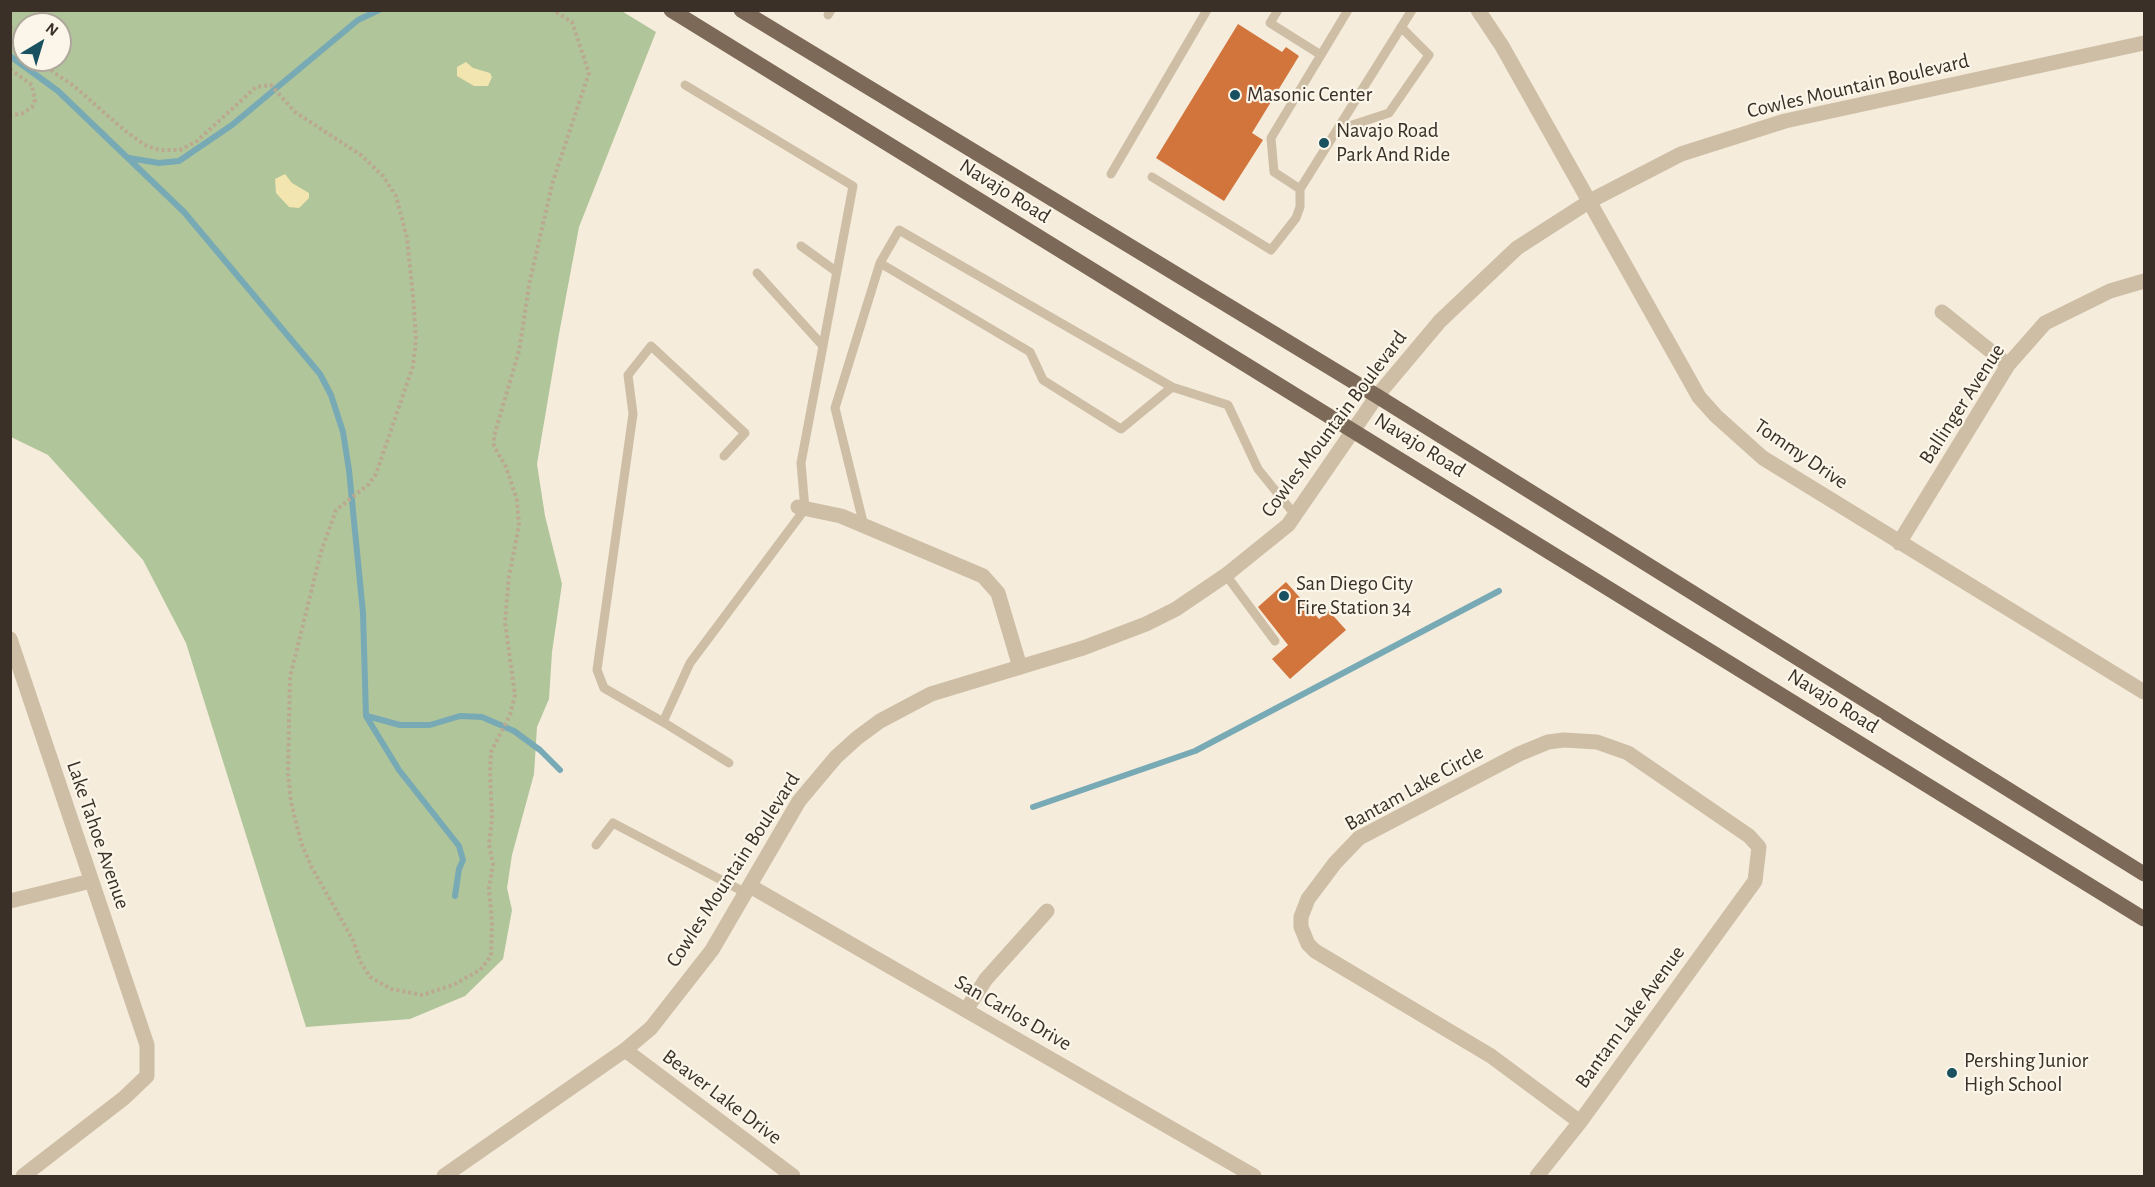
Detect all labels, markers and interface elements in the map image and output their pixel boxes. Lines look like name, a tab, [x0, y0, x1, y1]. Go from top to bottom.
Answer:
north arrow	[12, 12, 72, 72]
text: N	[43, 20, 61, 39]
street label: Cowles Mountain Boulevard	[1745, 48, 1971, 124]
place label: Masonic Center	[1247, 82, 1372, 108]
marker: Masonic Center	[1228, 88, 1242, 102]
place label: Navajo Road Park And Ride	[1336, 118, 1450, 168]
marker: Navajo Road Park And Ride	[1317, 136, 1331, 150]
street label: Navajo Road	[955, 153, 1055, 229]
street label: Cowles Mountain Boulevard	[1256, 326, 1412, 522]
street label: Ballinger Avenue	[1914, 339, 2010, 469]
street label: Navajo Road	[1370, 407, 1470, 483]
street label: Tommy Drive	[1749, 413, 1853, 495]
place label: San Diego City Fire Station 34	[1296, 571, 1413, 621]
marker: San Diego City Fire Station 34	[1277, 589, 1291, 603]
street label: Navajo Road	[1783, 663, 1883, 739]
street label: Bantam Lake Circle	[1340, 740, 1488, 836]
street label: Lake Tahoe Avenue	[61, 758, 135, 912]
street label: Cowles Mountain Boulevard	[661, 768, 805, 972]
street label: Bantam Lake Avenue	[1570, 941, 1690, 1093]
street label: San Carlos Drive	[950, 969, 1076, 1057]
street label: Beaver Lake Drive	[657, 1044, 787, 1150]
place label: Pershing Junior High School	[1964, 1048, 2088, 1098]
marker: Pershing Junior High School	[1945, 1066, 1959, 1080]

